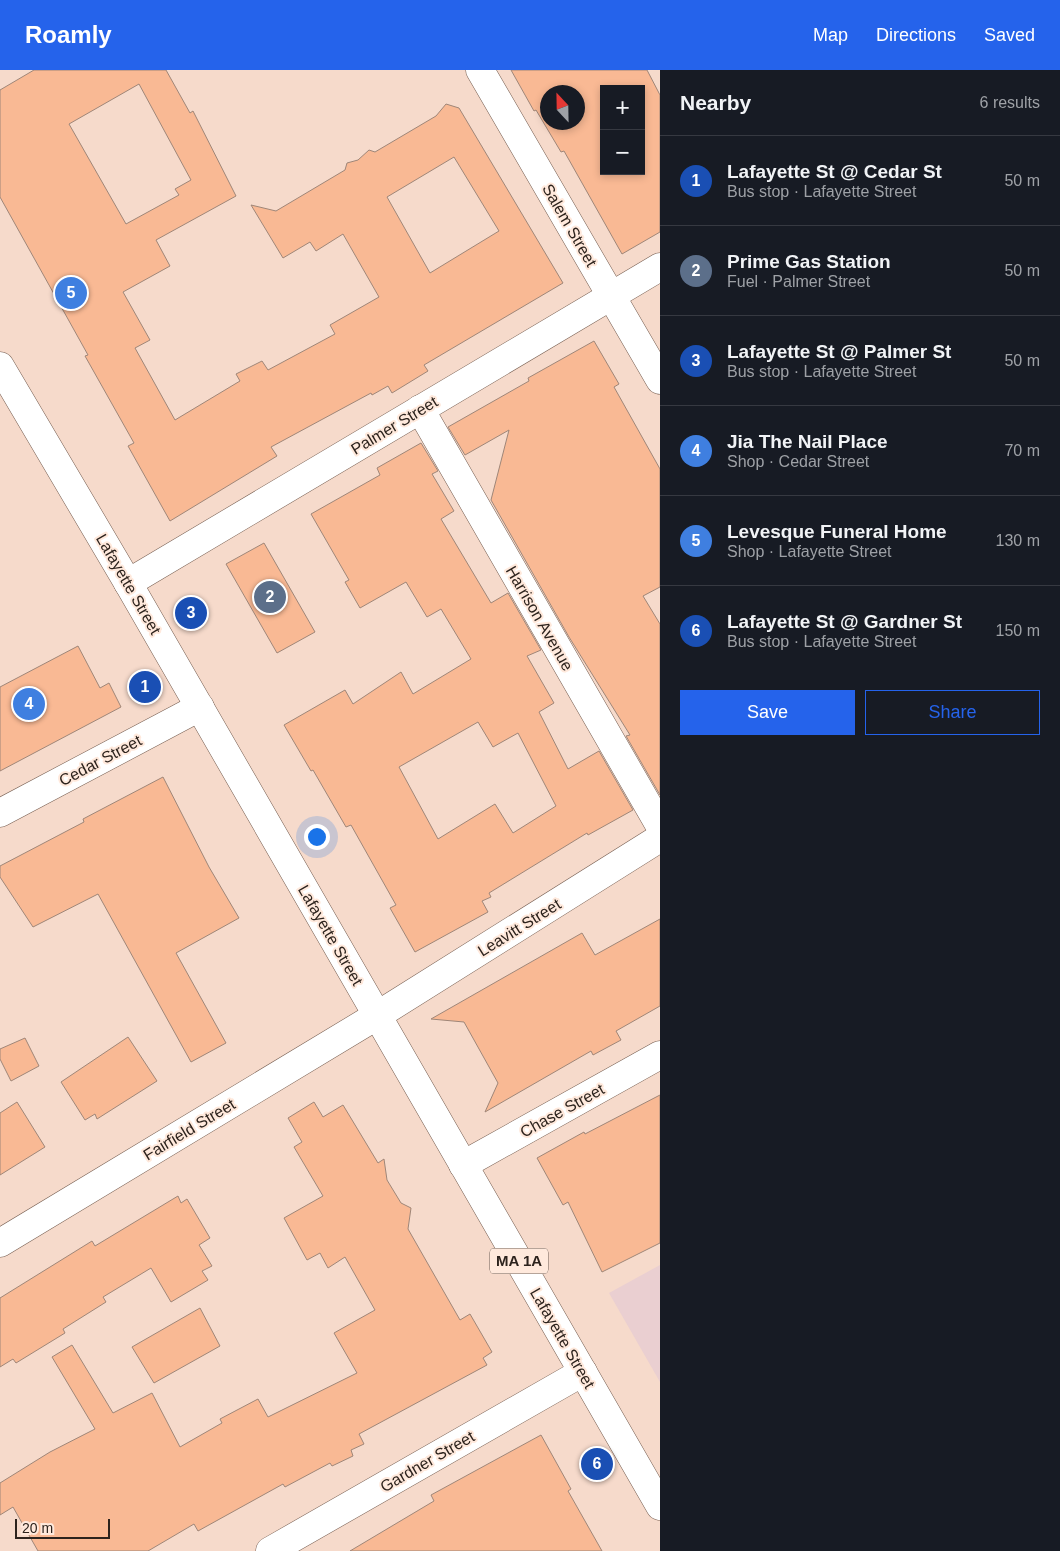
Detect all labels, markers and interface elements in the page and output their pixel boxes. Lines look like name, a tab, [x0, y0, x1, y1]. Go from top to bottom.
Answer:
text: Roamly	[25, 21, 112, 48]
text: Map	[813, 25, 848, 45]
text: Directions	[876, 25, 956, 45]
text: Saved	[984, 25, 1035, 45]
north arrow	[540, 85, 585, 130]
map controls	[600, 85, 645, 175]
button: +	[600, 85, 645, 130]
text: Nearby	[680, 91, 751, 114]
text: 6 results	[980, 94, 1040, 111]
button: −	[600, 130, 645, 175]
text: Lafayette St @ Cedar St	[727, 161, 942, 182]
text: 1	[692, 172, 700, 189]
text: 50 m	[1004, 172, 1040, 189]
street label: Salem Street	[539, 181, 600, 270]
text: Bus stop · Lafayette Street	[727, 183, 916, 200]
text: Prime Gas Station	[727, 251, 891, 272]
text: 2	[692, 262, 700, 279]
text: 50 m	[1004, 262, 1040, 279]
text: Fuel · Palmer Street	[727, 273, 870, 290]
pin: 5	[55, 274, 87, 312]
text: Lafayette St @ Palmer St	[727, 341, 951, 362]
text: 3	[692, 352, 700, 369]
text: 50 m	[1004, 352, 1040, 369]
text: Bus stop · Lafayette Street	[727, 363, 916, 380]
street label: Palmer Street	[348, 393, 441, 458]
text: Jia The Nail Place	[727, 431, 888, 452]
text: 4	[692, 442, 700, 459]
text: 70 m	[1004, 442, 1040, 459]
text: Shop · Cedar Street	[727, 453, 869, 470]
text: Levesque Funeral Home	[727, 521, 947, 542]
street label: Lafayette Street	[93, 531, 164, 638]
text: 5	[692, 532, 700, 549]
text: 130 m	[996, 532, 1040, 549]
text: Shop · Lafayette Street	[727, 543, 892, 560]
street label: Harrison Avenue	[503, 563, 576, 674]
pin: 2	[254, 578, 286, 616]
pin: 3	[175, 594, 207, 632]
text: Lafayette St @ Gardner St	[727, 611, 962, 632]
text: 6	[692, 622, 700, 639]
text: 150 m	[996, 622, 1040, 639]
text: Bus stop · Lafayette Street	[727, 633, 916, 650]
pin: 1	[129, 668, 161, 706]
pin: 4	[13, 685, 45, 723]
button: Save	[680, 690, 855, 735]
button: Share	[865, 690, 1040, 735]
street label: Cedar Street	[56, 731, 145, 789]
your location	[304, 824, 330, 850]
street label: Lafayette Street	[295, 882, 366, 989]
street label: Leavitt Street	[475, 895, 564, 960]
street label: Chase Street	[517, 1080, 608, 1141]
street label: Fairfield Street	[140, 1095, 239, 1164]
road number: MA 1A	[490, 1248, 548, 1274]
street label: Lafayette Street	[527, 1285, 598, 1392]
street label: Gardner Street	[377, 1427, 478, 1495]
pin: 6	[581, 1445, 613, 1483]
scale bar	[15, 1516, 110, 1539]
text: 20 m	[22, 1520, 53, 1536]

